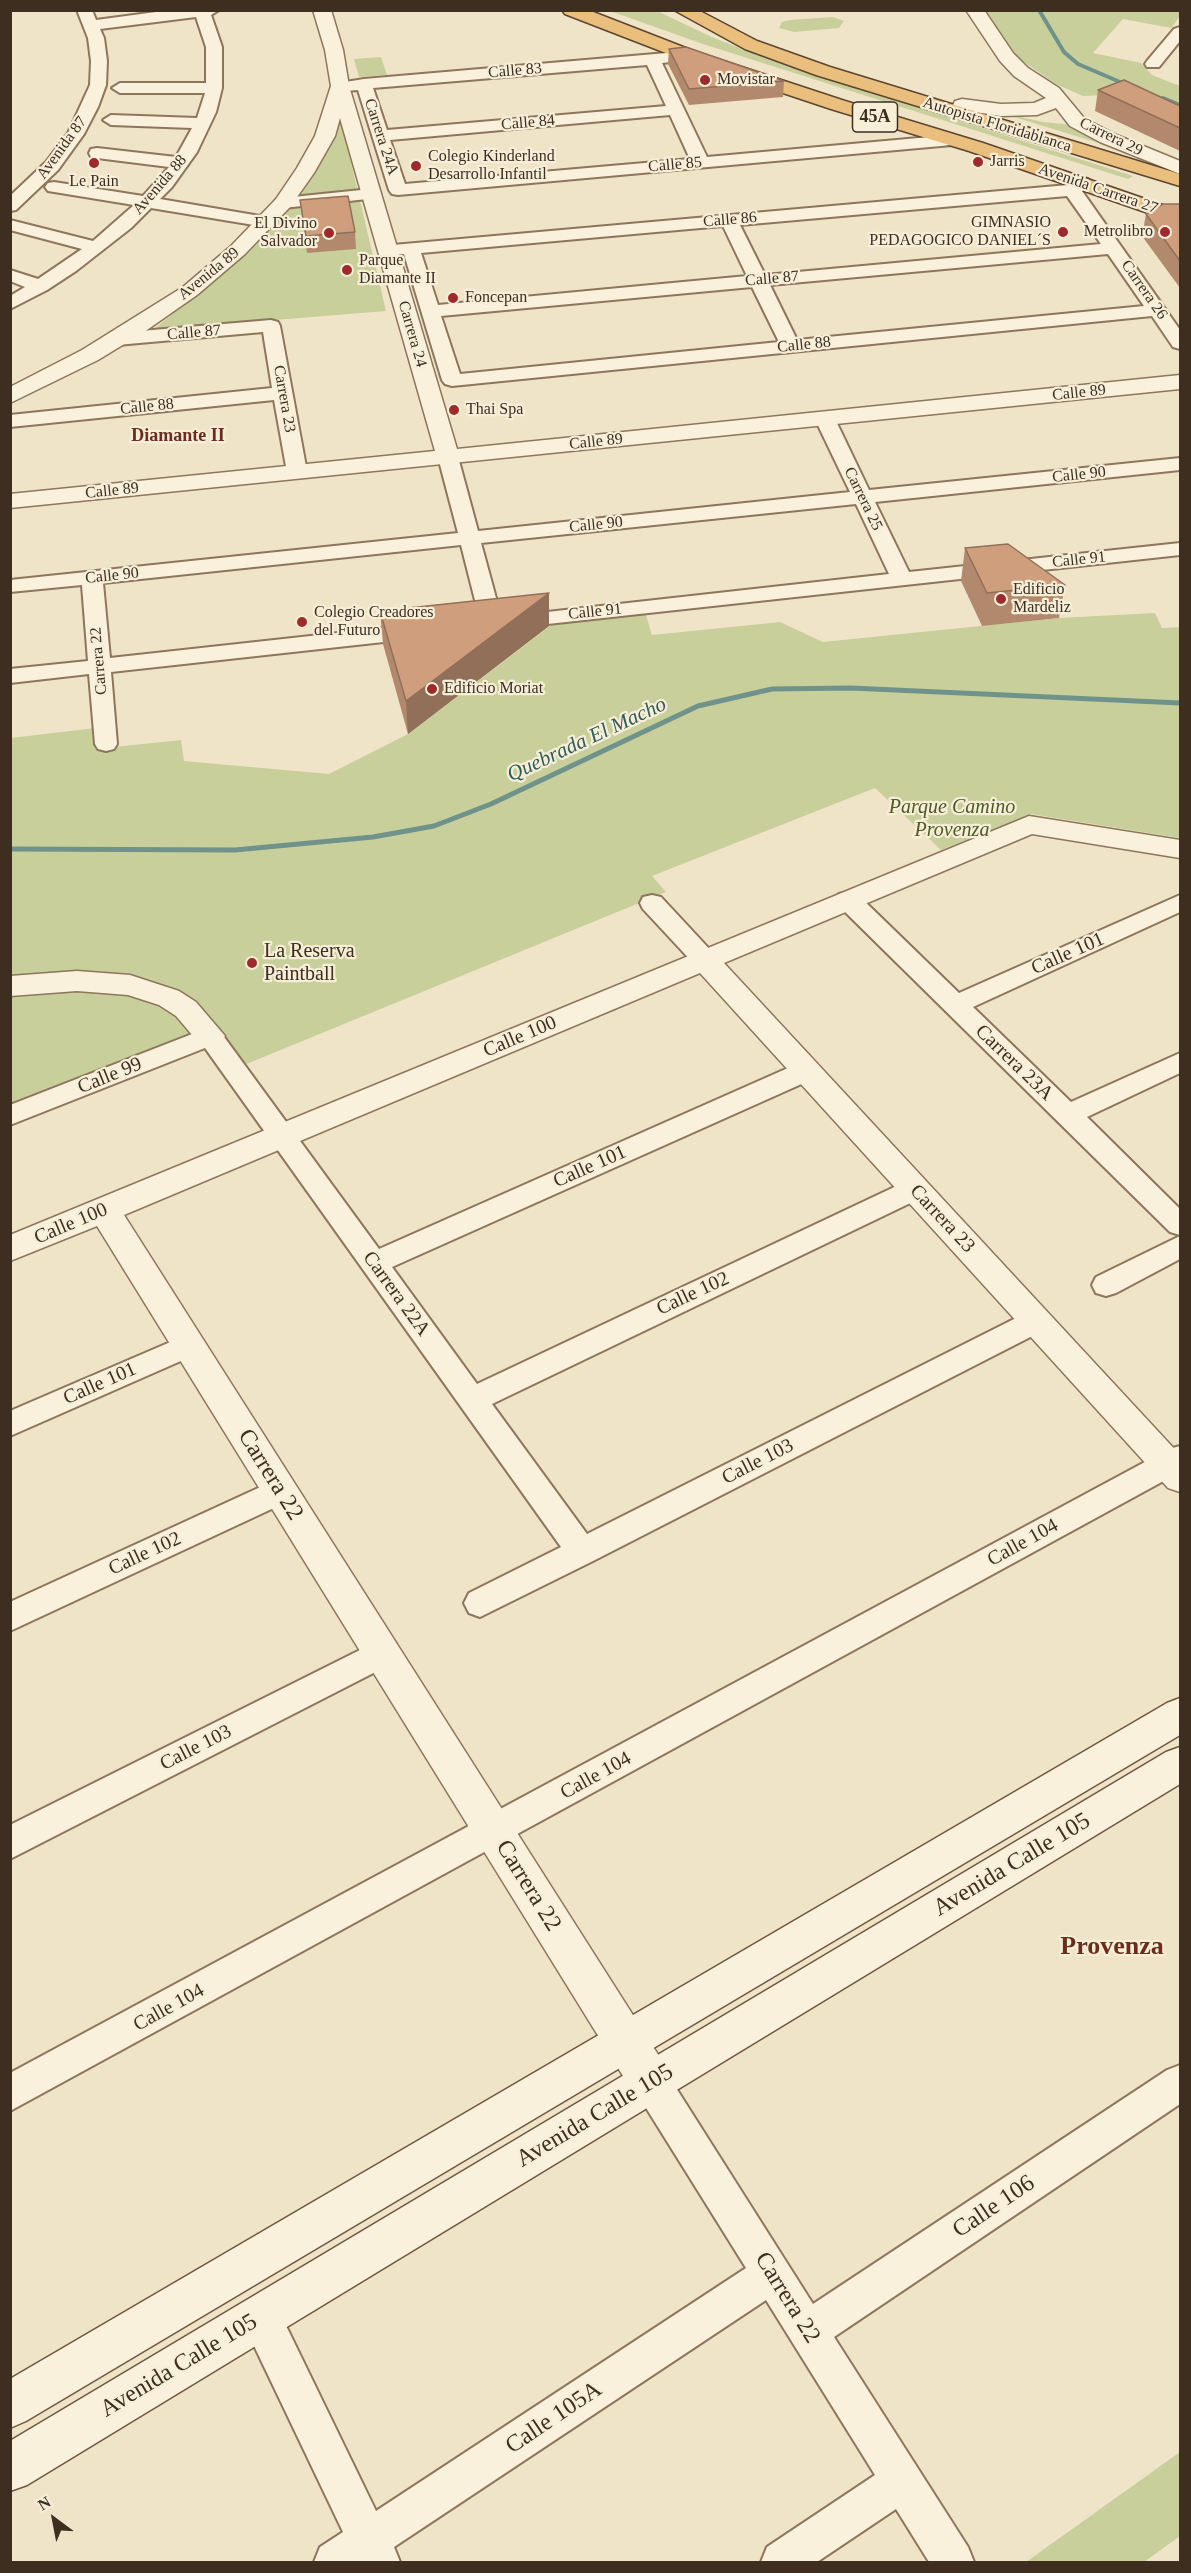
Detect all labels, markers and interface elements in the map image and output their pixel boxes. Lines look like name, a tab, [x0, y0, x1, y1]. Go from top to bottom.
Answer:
street label: Calle 83	[487, 59, 543, 83]
place label: Movistar	[717, 70, 775, 90]
marker: Movistar	[698, 73, 712, 87]
street label: Autopista Floridablanca	[920, 93, 1074, 157]
street label: Carrera 24A	[360, 96, 402, 178]
road number: 45A	[852, 102, 898, 132]
street label: Calle 84	[500, 111, 556, 135]
street label: Avenida 87	[33, 113, 91, 183]
street label: Carrera 29	[1076, 113, 1146, 161]
place label: Colegio Kinderland Desarrollo Infantil	[428, 147, 555, 185]
street label: Avenida 88	[129, 151, 191, 219]
place label: Jarris	[990, 152, 1025, 172]
street label: Calle 85	[647, 153, 703, 177]
marker: Jarris	[971, 155, 985, 169]
marker: Le Pain	[87, 156, 101, 170]
marker: Colegio Kinderland Desarrollo Infantil	[409, 159, 423, 173]
street label: Avenida Carrera 27	[1036, 160, 1160, 218]
place label: Le Pain	[69, 172, 119, 192]
street label: Calle 86	[702, 208, 758, 232]
place label: GIMNASIO PEDAGOGICO DANIEL´S	[869, 213, 1051, 251]
place label: El Divino Salvador	[254, 214, 317, 252]
place label: Metrolibro	[1084, 222, 1153, 242]
marker: GIMNASIO PEDAGOGICO DANIEL´S	[1056, 225, 1070, 239]
marker: Metrolibro	[1158, 225, 1172, 239]
marker: El Divino Salvador	[322, 226, 336, 240]
street label: Avenida 89	[175, 244, 243, 304]
place label: Parque Diamante II	[359, 251, 436, 289]
street label: Carrera 26	[1117, 257, 1171, 323]
marker: Parque Diamante II	[340, 263, 354, 277]
street label: Calle 87	[744, 267, 800, 291]
place label: Foncepan	[465, 288, 527, 308]
marker: Foncepan	[446, 291, 460, 305]
street label: Carrera 24	[393, 299, 431, 369]
street label: Calle 87	[166, 321, 222, 345]
street label: Calle 88	[776, 333, 832, 357]
street label: Carrera 23	[269, 364, 299, 434]
street label: Calle 89	[1051, 381, 1107, 405]
street label: Calle 88	[119, 395, 175, 419]
place label: Thai Spa	[466, 400, 523, 420]
marker: Thai Spa	[447, 403, 461, 417]
district label: Diamante II	[131, 425, 225, 447]
street label: Calle 89	[568, 430, 624, 454]
street label: Calle 90	[1051, 463, 1107, 487]
street label: Carrera 25	[839, 464, 887, 534]
street label: Calle 89	[84, 479, 140, 503]
street label: Calle 90	[568, 513, 624, 537]
street label: Calle 91	[1051, 548, 1107, 572]
street label: Calle 90	[84, 564, 140, 588]
place label: Edificio Mardeliz	[1013, 580, 1071, 618]
marker: Edificio Mardeliz	[994, 592, 1008, 606]
street label: Calle 91	[567, 600, 623, 624]
place label: Colegio Creadores del Futuro	[314, 603, 434, 641]
marker: Colegio Creadores del Futuro	[295, 615, 309, 629]
street label: Carrera 22	[86, 626, 112, 696]
place label: Edificio Moriat	[444, 679, 543, 699]
marker: Edificio Moriat	[425, 682, 439, 696]
water label: Quebrada El Macho	[503, 692, 671, 788]
park label: Parque Camino Provenza	[889, 796, 1015, 843]
street label: Calle 101	[1028, 927, 1108, 981]
place label: La Reserva Paintball	[264, 940, 355, 987]
marker: La Reserva Paintball	[245, 956, 259, 970]
street label: Calle 100	[480, 1011, 560, 1063]
street label: Carrera 23A	[970, 1020, 1058, 1106]
street label: Calle 99	[74, 1052, 146, 1100]
street label: Calle 101	[550, 1140, 630, 1194]
street label: Carrera 23	[904, 1180, 980, 1258]
street label: Calle 100	[31, 1198, 111, 1250]
street label: Carrera 22A	[357, 1247, 435, 1341]
street label: Calle 102	[653, 1267, 733, 1321]
street label: Calle 101	[60, 1357, 140, 1411]
street label: Carrera 22	[231, 1424, 309, 1526]
street label: Calle 103	[718, 1434, 798, 1490]
street label: Calle 104	[983, 1514, 1063, 1572]
street label: Calle 102	[105, 1527, 185, 1581]
street label: Calle 103	[156, 1720, 236, 1776]
street label: Calle 104	[556, 1747, 636, 1805]
street label: Avenida Calle 105	[928, 1807, 1096, 1923]
street label: Carrera 22	[489, 1835, 567, 1937]
district label: Provenza	[1060, 1931, 1164, 1963]
street label: Calle 104	[129, 1979, 209, 2037]
street label: Avenida Calle 105	[511, 2058, 679, 2174]
street label: Calle 106	[948, 2169, 1040, 2245]
street label: Carrera 22	[748, 2247, 826, 2349]
street label: Avenida Calle 105	[95, 2308, 263, 2424]
street label: Calle 105A	[500, 2375, 608, 2461]
north arrow	[24, 2489, 84, 2549]
text: N	[35, 2493, 54, 2514]

